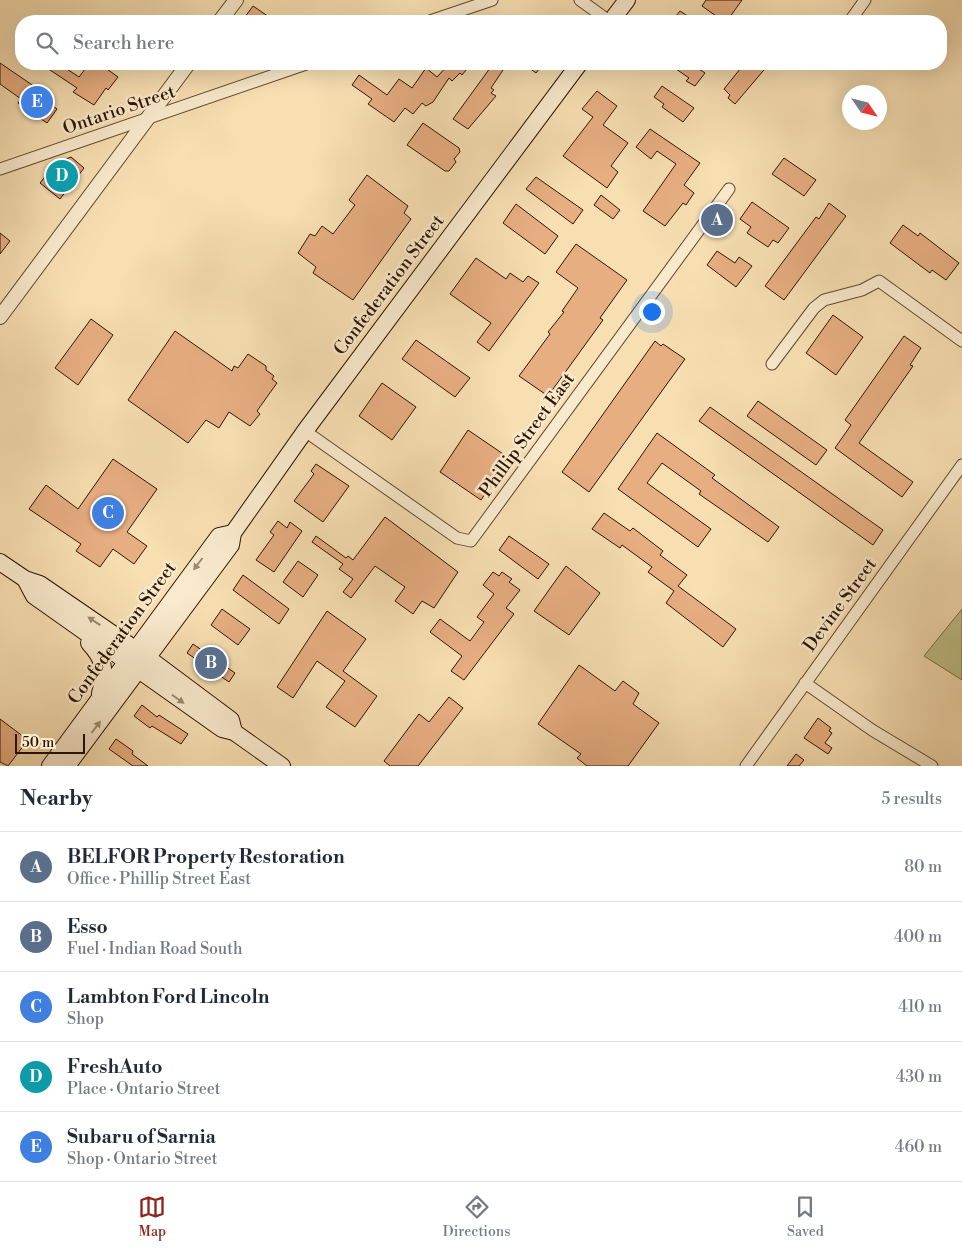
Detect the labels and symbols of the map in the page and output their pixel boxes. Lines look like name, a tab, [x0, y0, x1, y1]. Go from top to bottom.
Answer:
street label: Ontario Street	[60, 80, 179, 140]
pin: E	[21, 83, 53, 121]
north arrow	[842, 85, 887, 130]
pin: D	[46, 157, 78, 195]
pin: A	[701, 201, 733, 239]
street label: Confederation Street	[329, 210, 450, 360]
your location	[639, 299, 665, 325]
street label: Phillip Street East	[474, 368, 580, 502]
pin: C	[92, 494, 124, 532]
street label: Devine Street	[798, 553, 882, 656]
street label: Confederation Street	[63, 557, 182, 709]
one-way arrow	[193, 557, 204, 570]
one-way arrow	[88, 616, 101, 626]
pin: B	[195, 644, 227, 682]
one-way arrow	[172, 694, 185, 704]
one-way arrow	[91, 721, 102, 734]
scale bar	[15, 731, 85, 754]

